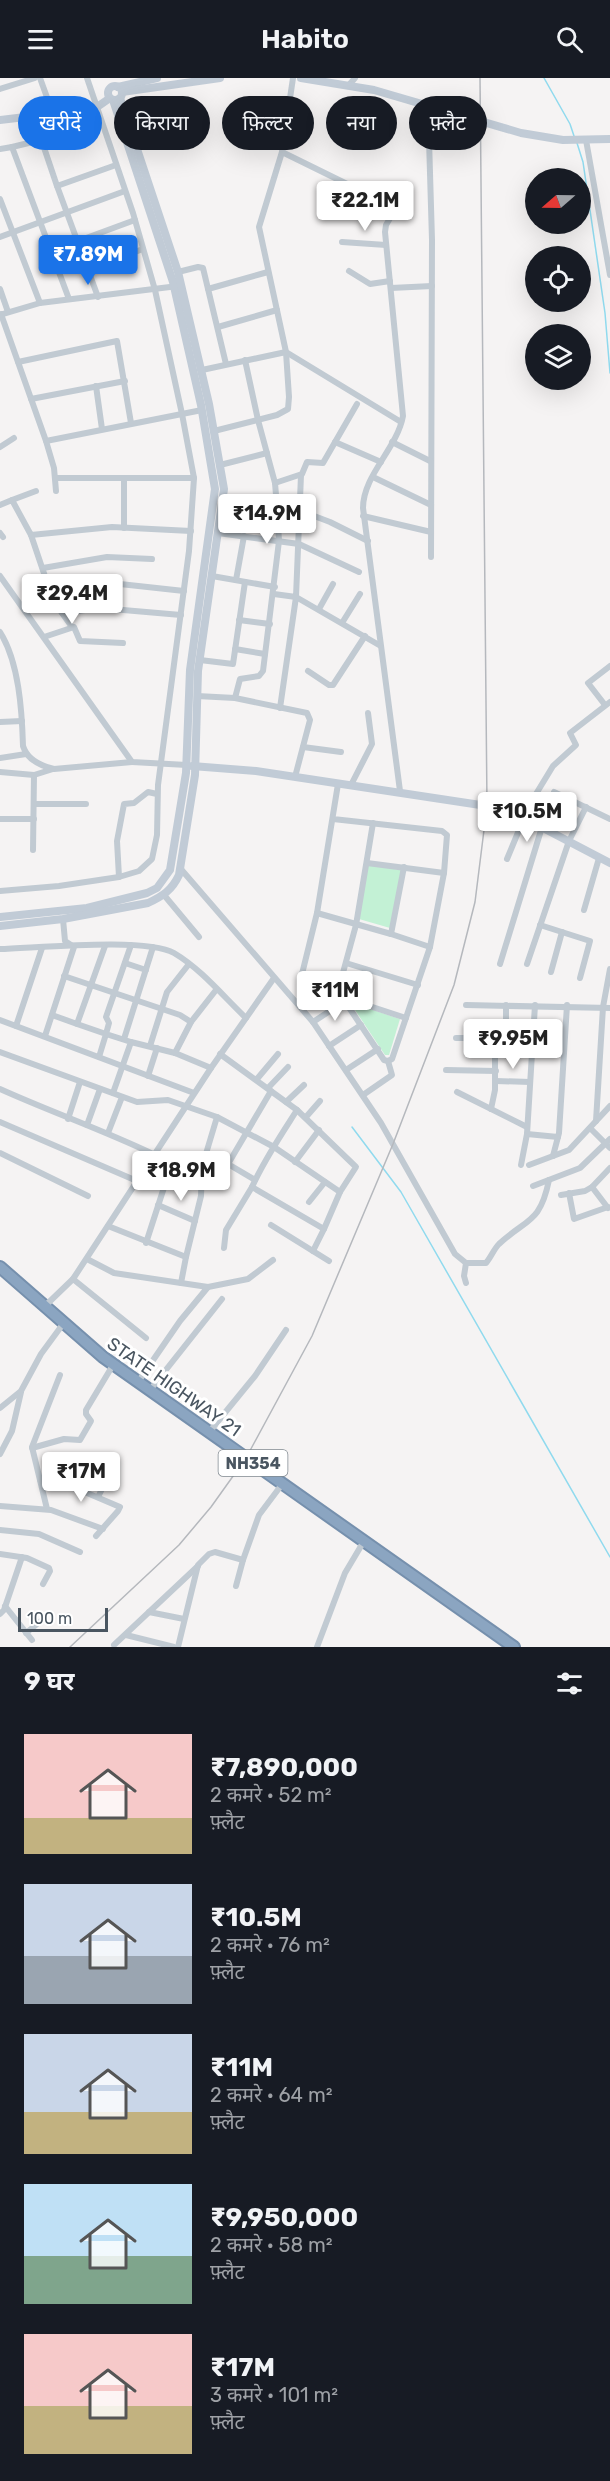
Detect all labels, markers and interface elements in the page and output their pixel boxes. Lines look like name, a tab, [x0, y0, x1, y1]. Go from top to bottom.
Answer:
icon: menu	[24, 23, 57, 56]
text: Habito	[261, 23, 349, 55]
icon: search	[553, 23, 586, 56]
chip: खरीदें	[18, 96, 102, 150]
chip: किराया	[114, 96, 210, 150]
chip: फ़िल्टर	[222, 96, 314, 150]
chip: नया	[326, 96, 397, 150]
chip: फ़्लैट	[409, 96, 487, 150]
north arrow	[525, 168, 591, 234]
map controls	[525, 168, 591, 390]
pin: ₹22.1M	[316, 181, 414, 232]
text: ₹22.1M	[331, 188, 399, 212]
pin: ₹7.89M	[39, 235, 137, 286]
text: ₹7.89M	[53, 242, 123, 266]
button: locate	[525, 246, 591, 312]
button: layers	[525, 324, 591, 390]
pin: ₹14.9M	[218, 494, 316, 545]
text: ₹14.9M	[232, 501, 302, 525]
pin: ₹29.4M	[23, 574, 121, 625]
text: ₹29.4M	[36, 581, 108, 605]
pin: ₹10.5M	[478, 792, 576, 843]
text: ₹10.5M	[492, 799, 562, 823]
pin: ₹11M	[299, 971, 371, 1022]
text: ₹11M	[311, 978, 359, 1002]
pin: ₹9.95M	[464, 1019, 562, 1070]
text: ₹9.95M	[478, 1026, 548, 1050]
pin: ₹18.9M	[132, 1151, 230, 1202]
text: ₹18.9M	[146, 1158, 216, 1182]
street label: STATE HIGHWAY 21	[103, 1333, 245, 1441]
road number: NH354	[218, 1450, 288, 1476]
pin: ₹17M	[45, 1452, 117, 1503]
text: ₹17M	[56, 1459, 106, 1483]
scale bar	[18, 1605, 108, 1632]
text: 100 m	[27, 1609, 72, 1628]
text: 9 घर	[24, 1666, 75, 1697]
icon: filters	[553, 1667, 586, 1700]
text: ₹7,890,000	[210, 1752, 358, 1783]
icon: home	[72, 1758, 144, 1830]
text: 2 कमरे · 52 m²	[210, 1783, 332, 1807]
text: फ़्लैट	[210, 1810, 245, 1834]
text: ₹10.5M	[210, 1902, 302, 1933]
icon: home	[72, 1908, 144, 1980]
text: 2 कमरे · 76 m²	[210, 1933, 330, 1957]
text: फ़्लैट	[210, 1960, 245, 1984]
text: ₹11M	[210, 2052, 273, 2083]
icon: home	[72, 2058, 144, 2130]
text: 2 कमरे · 64 m²	[210, 2083, 333, 2107]
text: फ़्लैट	[210, 2110, 245, 2134]
text: ₹9,950,000	[210, 2202, 358, 2233]
icon: home	[72, 2208, 144, 2280]
text: 2 कमरे · 58 m²	[210, 2233, 333, 2257]
text: फ़्लैट	[210, 2260, 245, 2284]
text: ₹17M	[210, 2352, 275, 2383]
icon: home	[72, 2358, 144, 2430]
text: 3 कमरे · 101 m²	[210, 2383, 338, 2407]
text: फ़्लैट	[210, 2410, 245, 2434]

